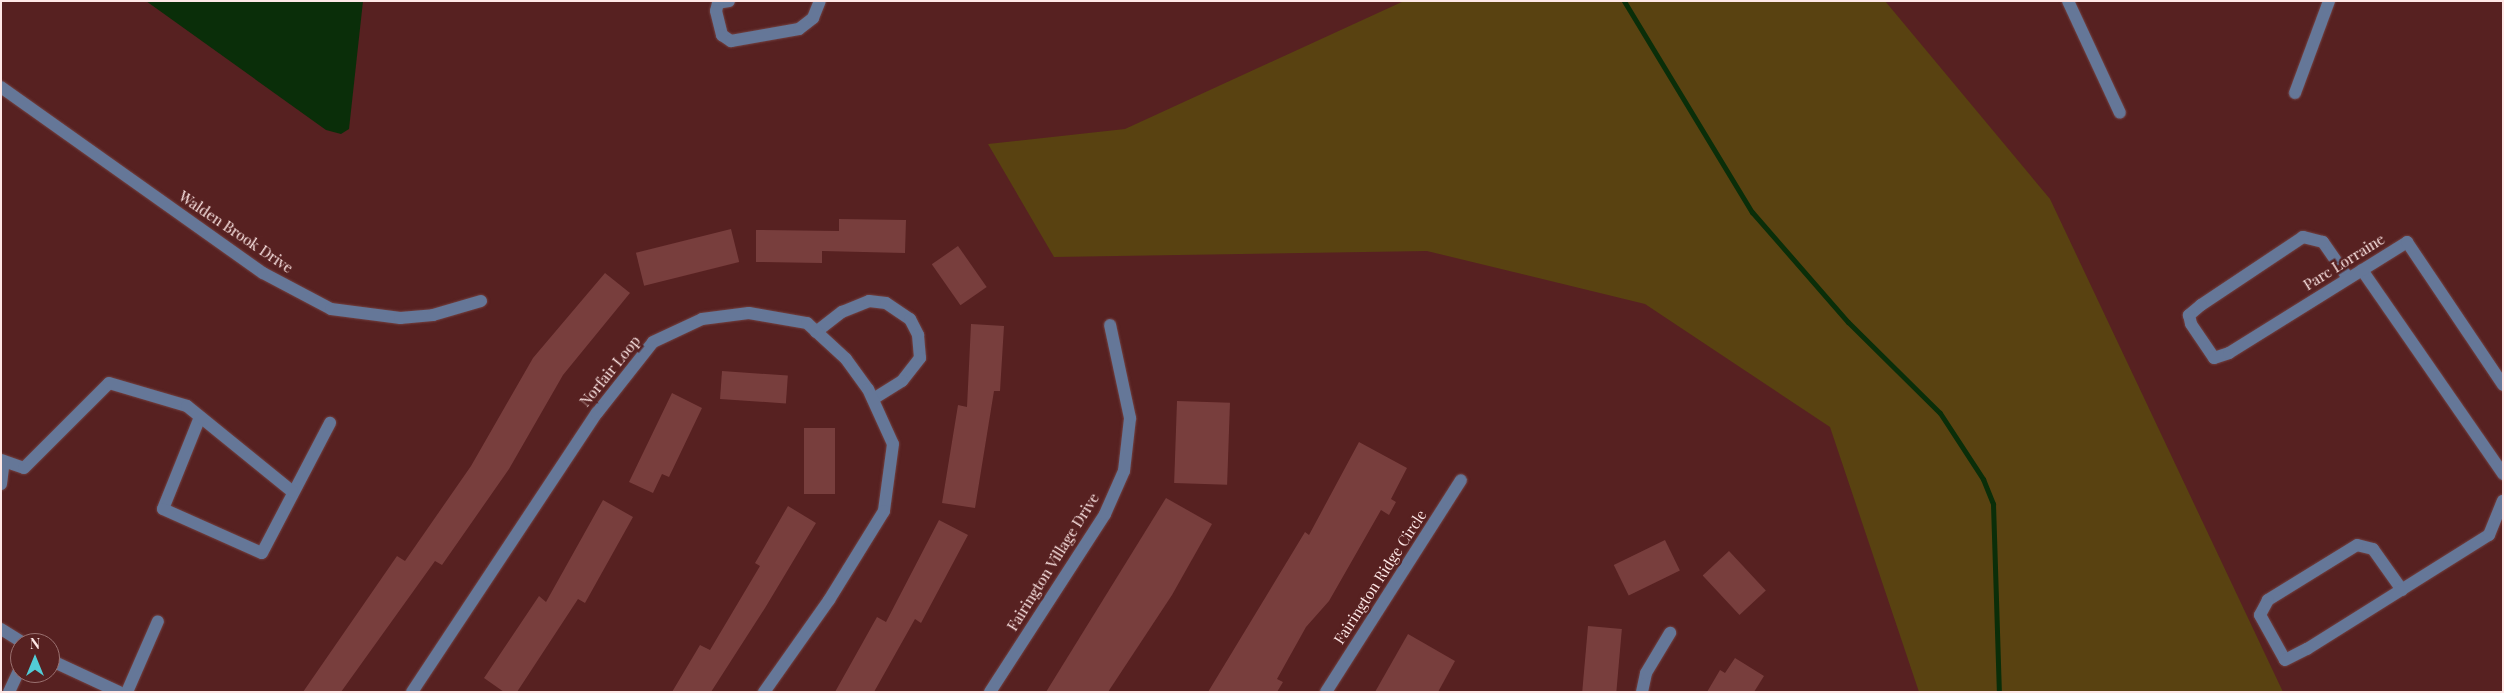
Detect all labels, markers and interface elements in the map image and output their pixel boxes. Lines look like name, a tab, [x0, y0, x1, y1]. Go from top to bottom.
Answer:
street label: Walden Brook Drive	[175, 187, 297, 277]
street label: Parc Lorraine	[2300, 230, 2388, 294]
street label: Norfair Loop	[576, 332, 644, 410]
street label: Fairington Village Drive	[1003, 490, 1103, 634]
street label: Fairington Ridge Circle	[1330, 507, 1430, 647]
north arrow	[10, 633, 60, 683]
text: N	[30, 634, 40, 653]

